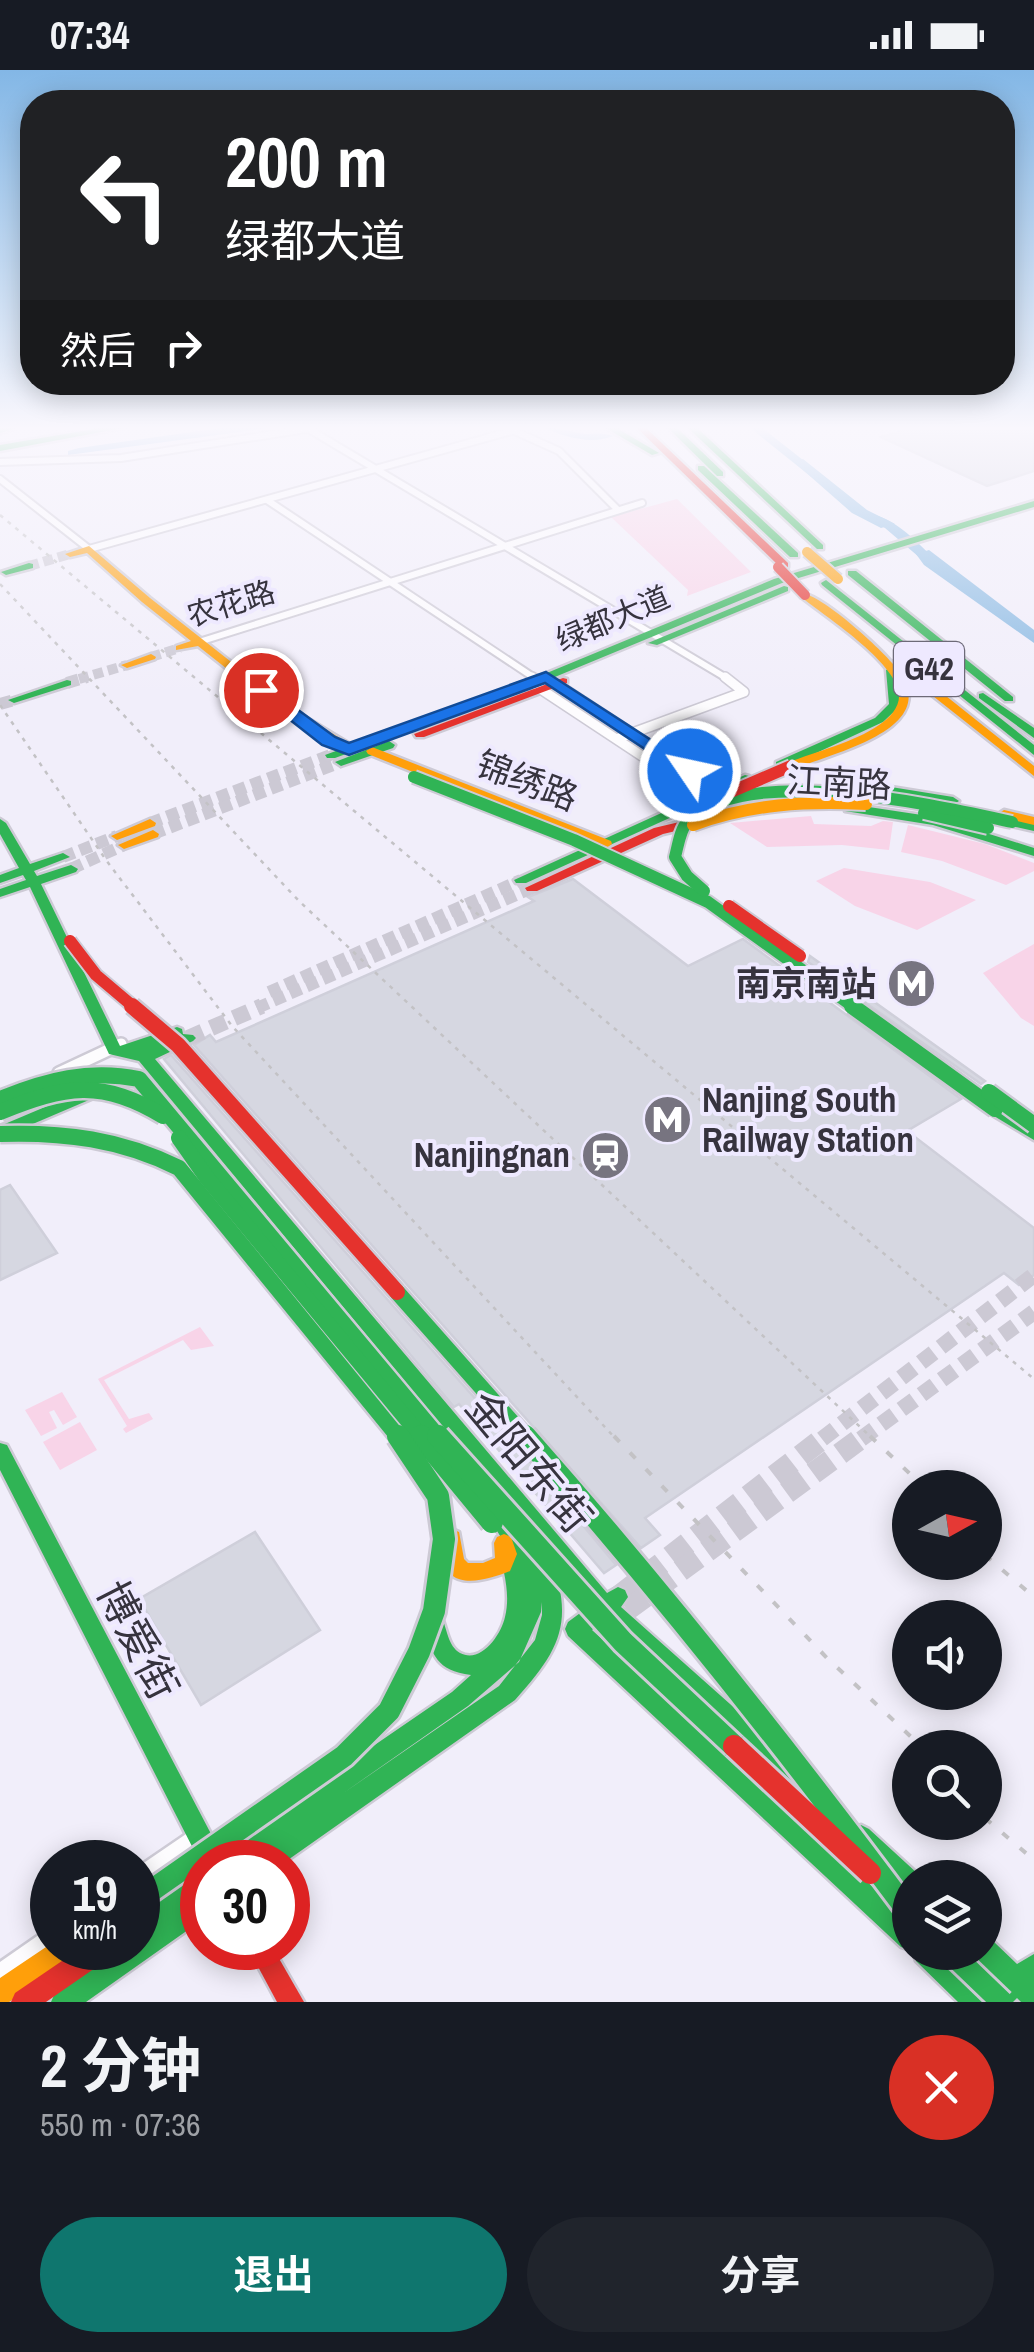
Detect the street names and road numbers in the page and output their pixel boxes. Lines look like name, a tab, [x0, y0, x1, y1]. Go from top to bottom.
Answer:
street label: 农花路	[182, 571, 280, 635]
street label: 绿都大道	[550, 576, 676, 660]
road number: G42	[894, 642, 964, 696]
street label: 锦绣路	[470, 740, 585, 821]
street label: 江南路	[785, 756, 893, 809]
street label: 金阳东街	[454, 1380, 604, 1544]
street label: 博爱街	[84, 1571, 192, 1709]

